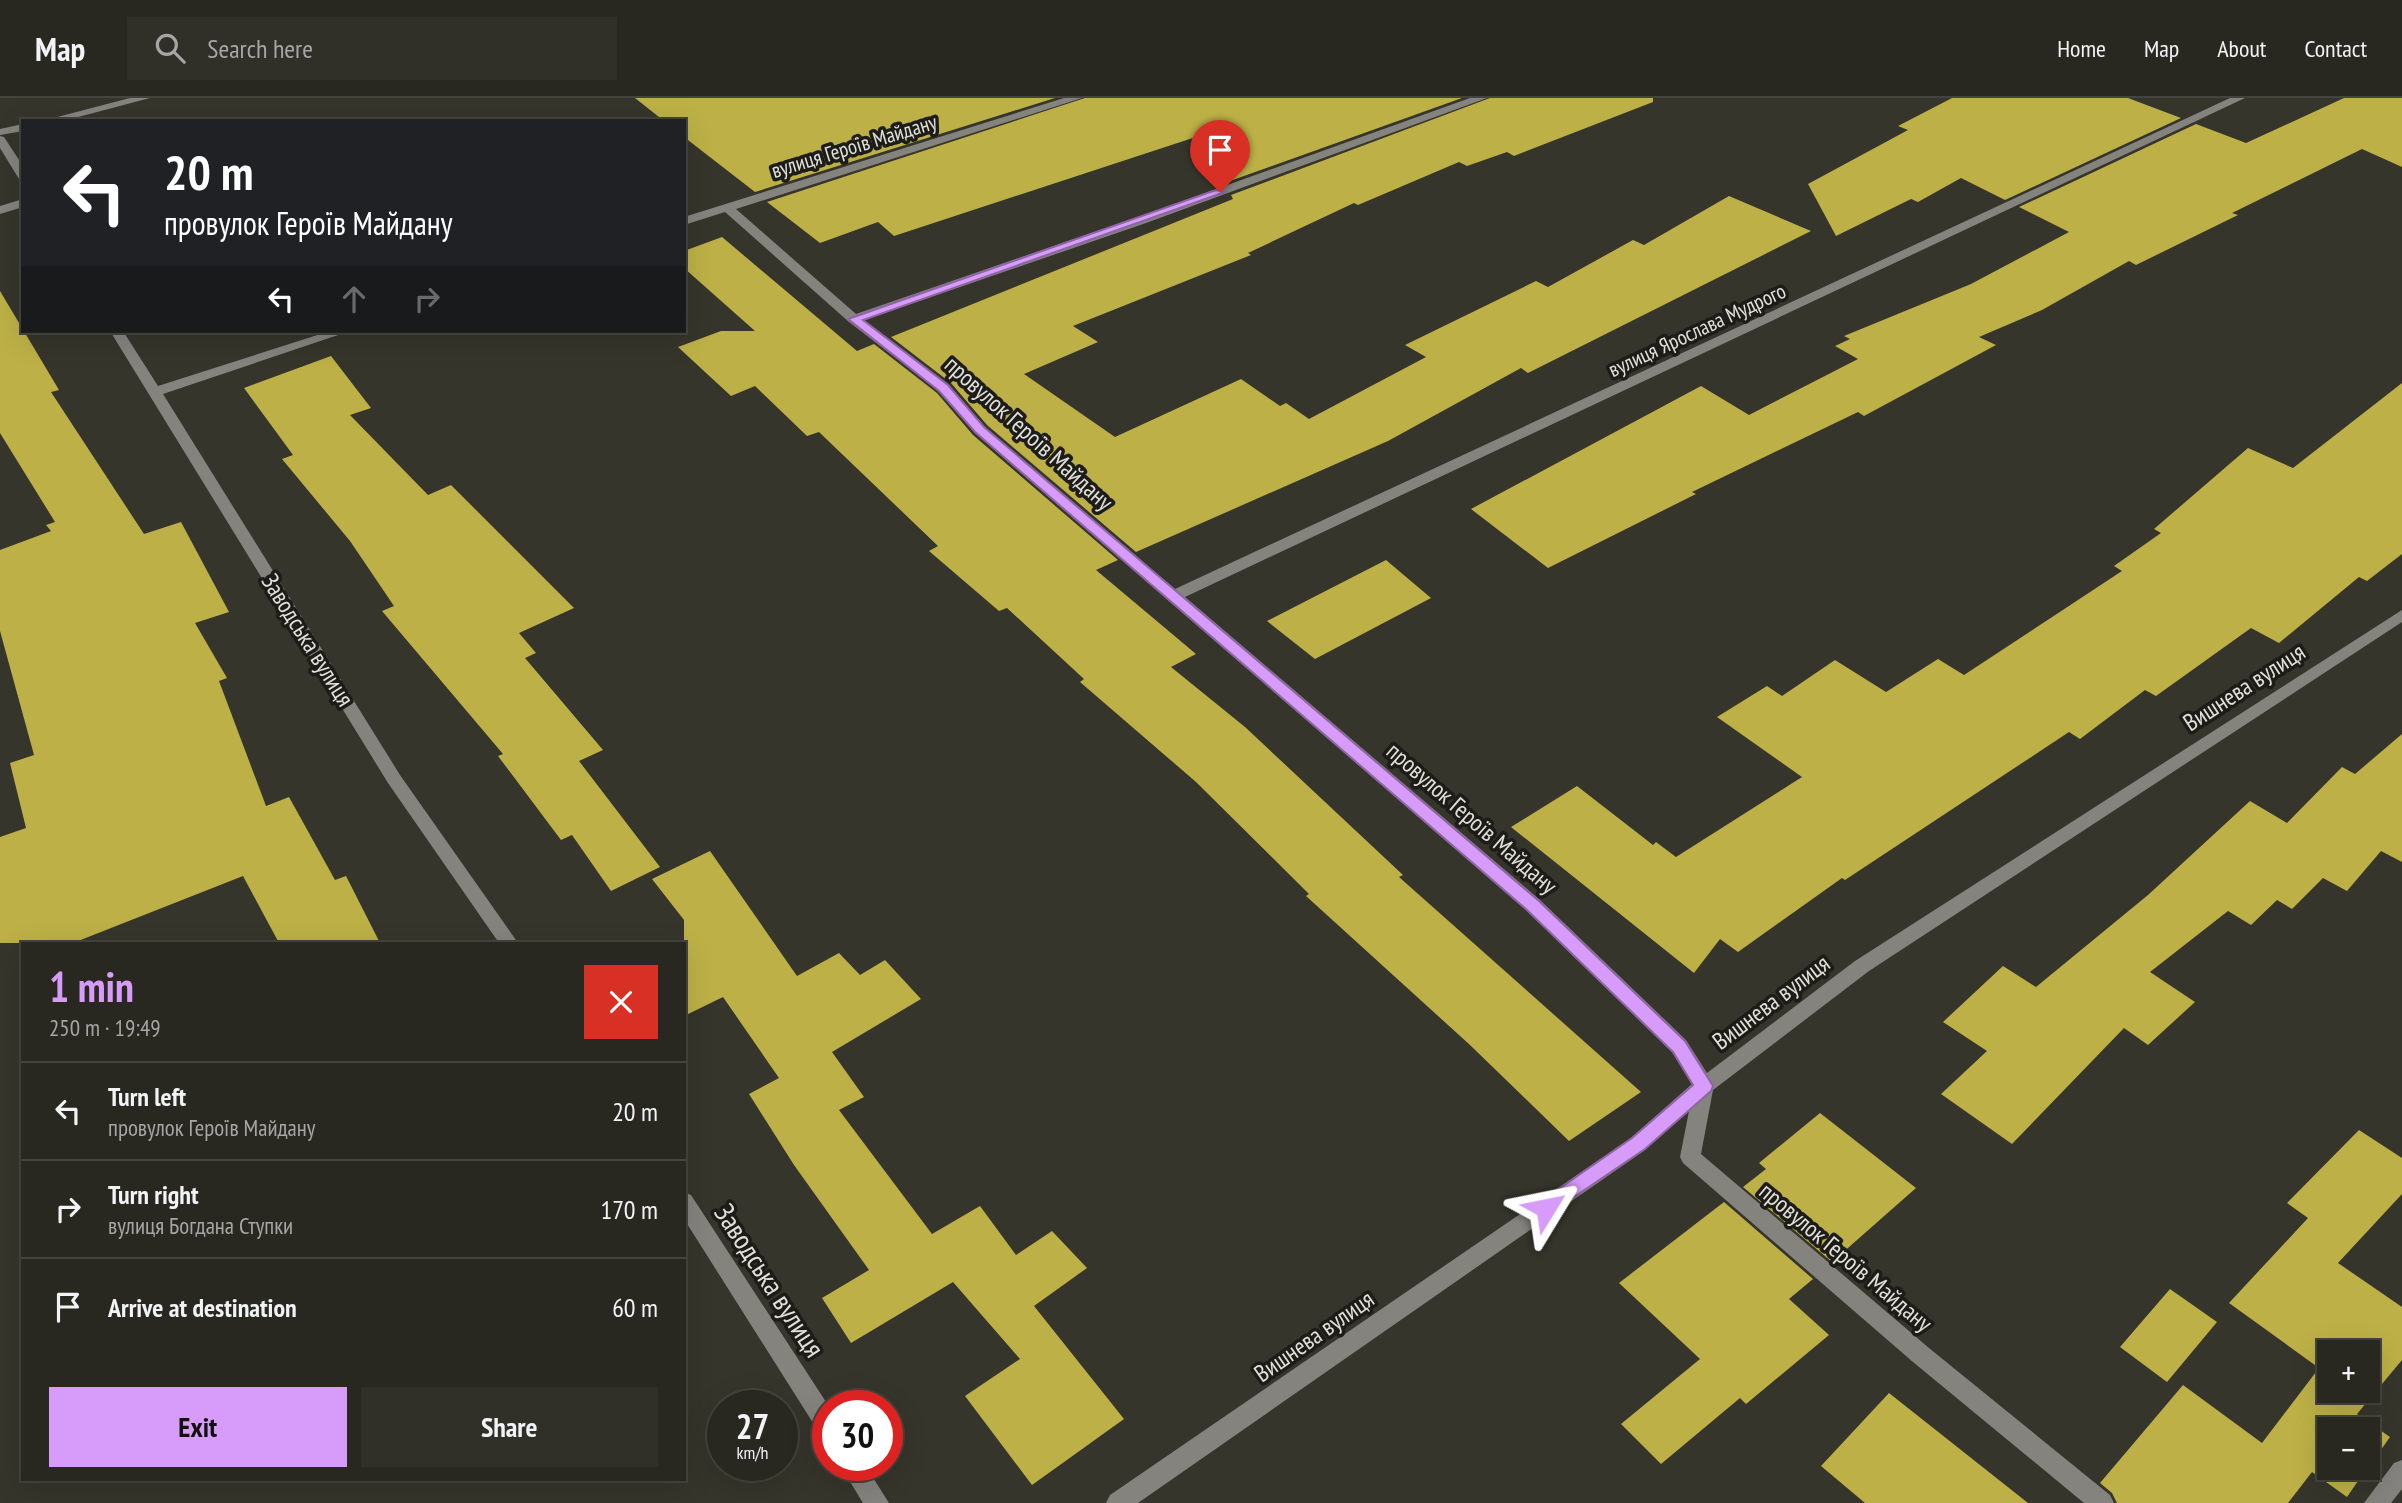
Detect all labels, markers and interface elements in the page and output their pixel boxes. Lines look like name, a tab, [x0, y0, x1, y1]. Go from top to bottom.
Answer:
search box	[127, 17, 617, 80]
text: Map	[35, 27, 85, 70]
icon: search	[151, 29, 189, 67]
text: Search here	[207, 32, 313, 65]
text: Home	[2057, 33, 2106, 64]
text: Map	[2144, 33, 2179, 64]
text: About	[2217, 33, 2266, 64]
text: Contact	[2304, 33, 2367, 64]
street label: вулиця Героїв Майдану	[768, 108, 940, 184]
pin	[1190, 120, 1250, 192]
icon: arrive	[1201, 131, 1239, 169]
text: 20 m	[164, 140, 253, 204]
icon: left	[49, 147, 140, 238]
text: провулок Героїв Майдану	[164, 202, 453, 244]
street label: вулиця Ярослава Мудрого	[1604, 277, 1790, 383]
icon: left	[262, 280, 300, 318]
icon: ahead	[335, 280, 373, 318]
icon: right	[408, 280, 446, 318]
street label: провулок Героїв Майдану	[938, 349, 1120, 517]
street label: Заводська вулиця	[255, 568, 361, 712]
street label: Вишнева вулиця	[2177, 636, 2311, 738]
street label: провулок Героїв Майдану	[1380, 735, 1564, 901]
street label: Вишнева вулиця	[1706, 948, 1836, 1056]
text: 1 min	[49, 959, 134, 1014]
button: close	[584, 965, 658, 1039]
text: 250 m · 19:49	[49, 1013, 161, 1042]
text: Turn left	[108, 1080, 186, 1113]
icon: left	[49, 1092, 87, 1130]
text: 20 m	[612, 1095, 658, 1128]
text: провулок Героїв Майдану	[108, 1113, 315, 1142]
position arrow	[1509, 1171, 1583, 1245]
street label: провулок Героїв Майдану	[1753, 1176, 1939, 1338]
text: Turn right	[108, 1178, 199, 1211]
icon: right	[49, 1190, 87, 1228]
text: 170 m	[600, 1193, 658, 1226]
street label: Заводська вулиця	[707, 1196, 833, 1364]
text: вулиця Богдана Ступки	[108, 1211, 293, 1240]
street label: Вишнева вулиця	[1248, 1283, 1380, 1389]
icon: arrive	[49, 1288, 87, 1326]
text: Arrive at destination	[108, 1291, 297, 1324]
text: 60 m	[612, 1291, 658, 1324]
map controls	[2317, 1340, 2380, 1480]
button: +	[2317, 1340, 2380, 1403]
button: Exit	[49, 1387, 347, 1467]
button: Share	[361, 1387, 658, 1467]
speed limit sign: 30	[812, 1390, 903, 1481]
text: 27	[736, 1403, 769, 1449]
button: −	[2317, 1417, 2380, 1480]
text: km/h	[737, 1441, 768, 1464]

